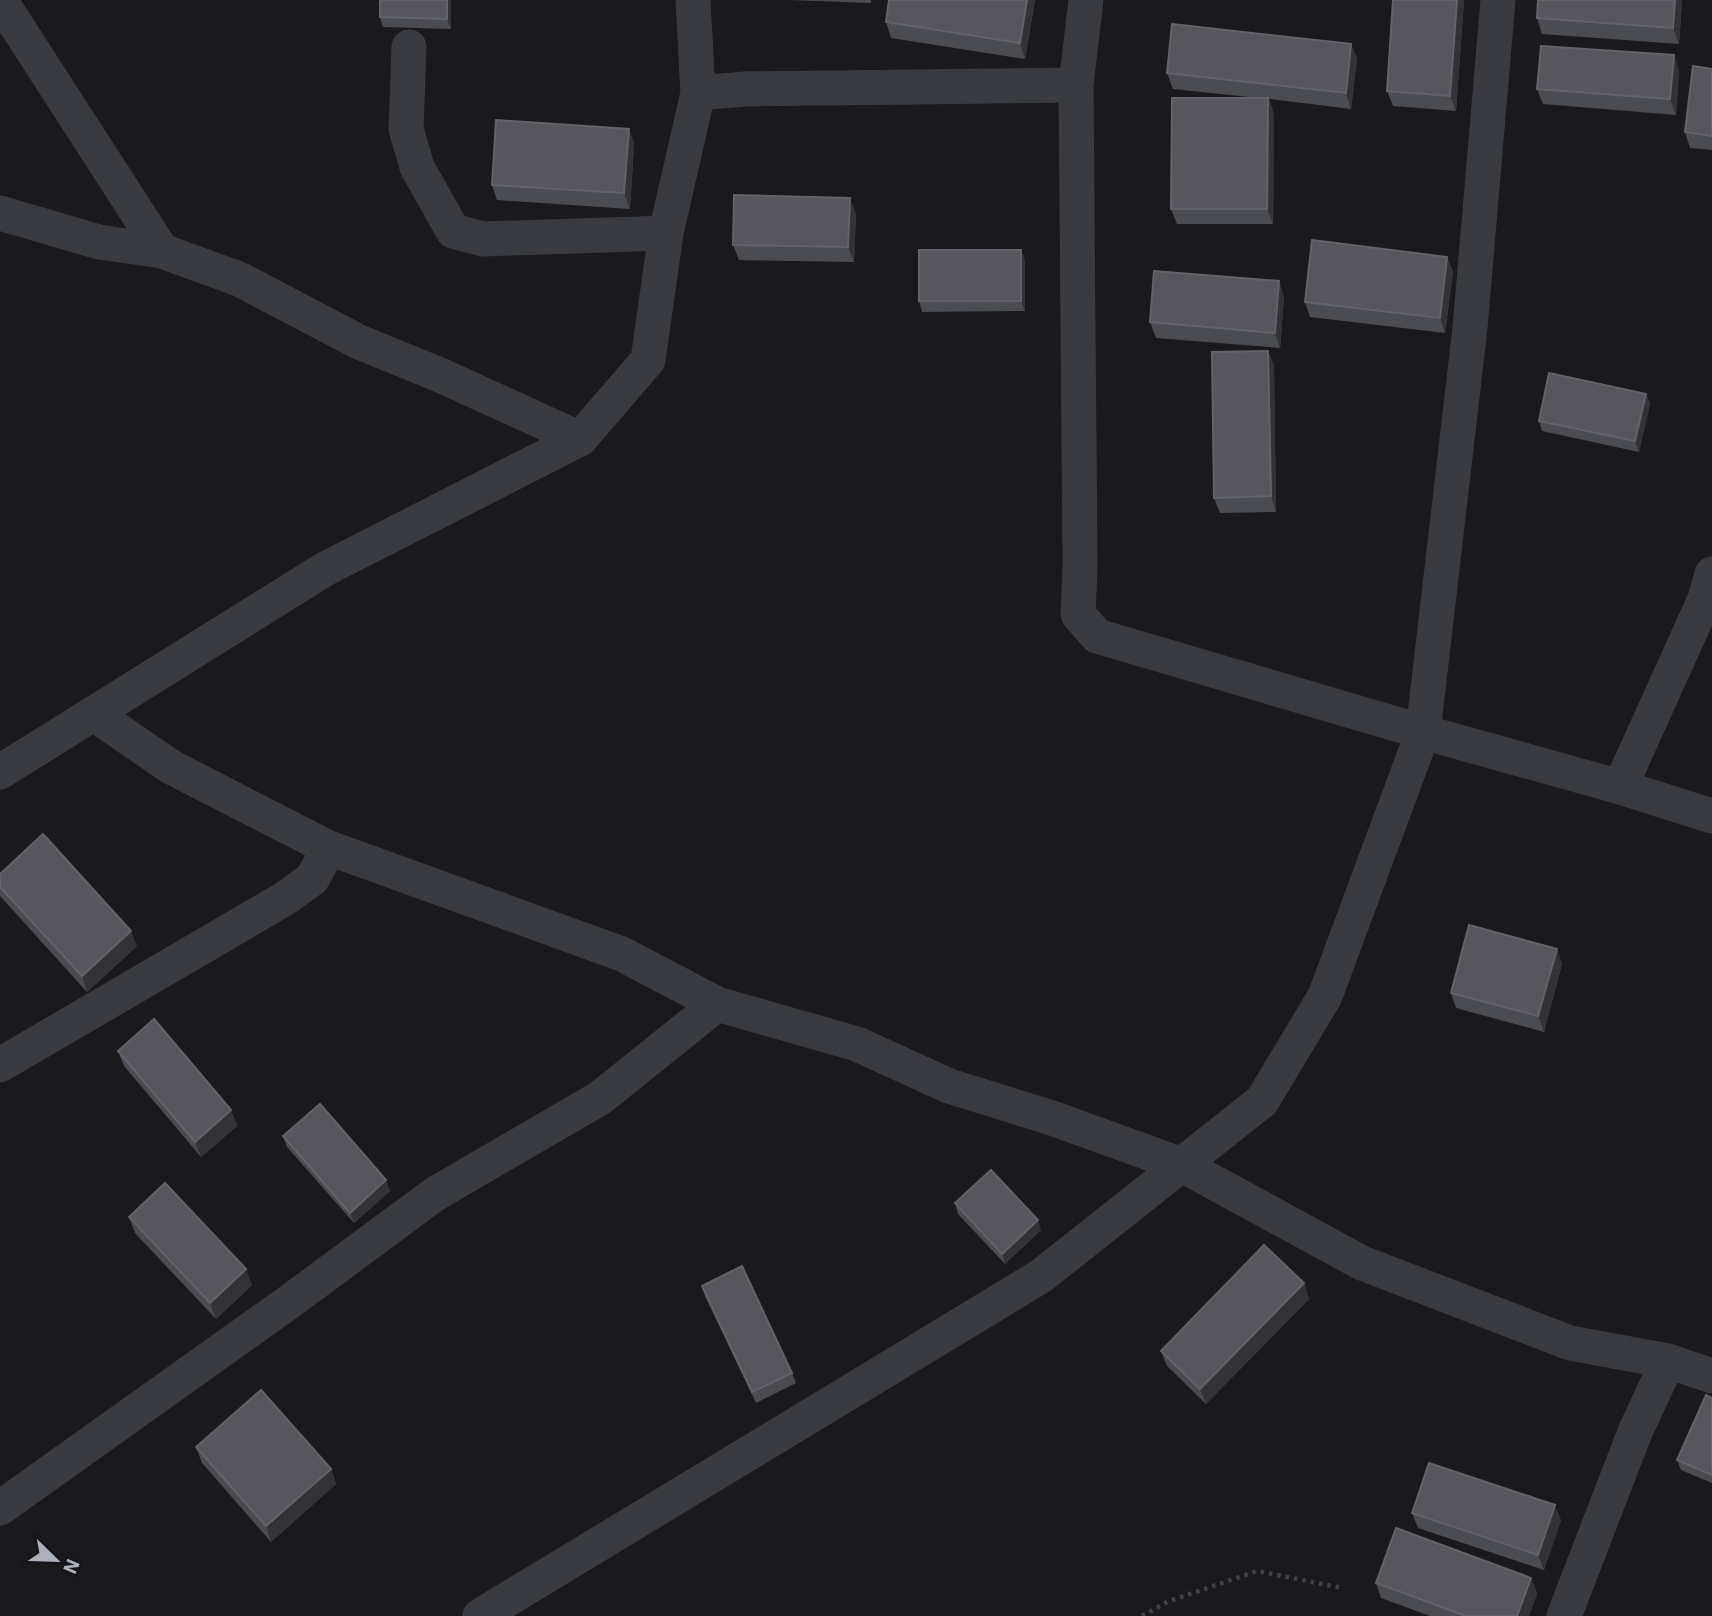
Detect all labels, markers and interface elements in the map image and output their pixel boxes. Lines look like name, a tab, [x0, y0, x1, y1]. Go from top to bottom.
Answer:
north arrow	[21, 1525, 91, 1595]
text: N	[58, 1556, 85, 1578]

